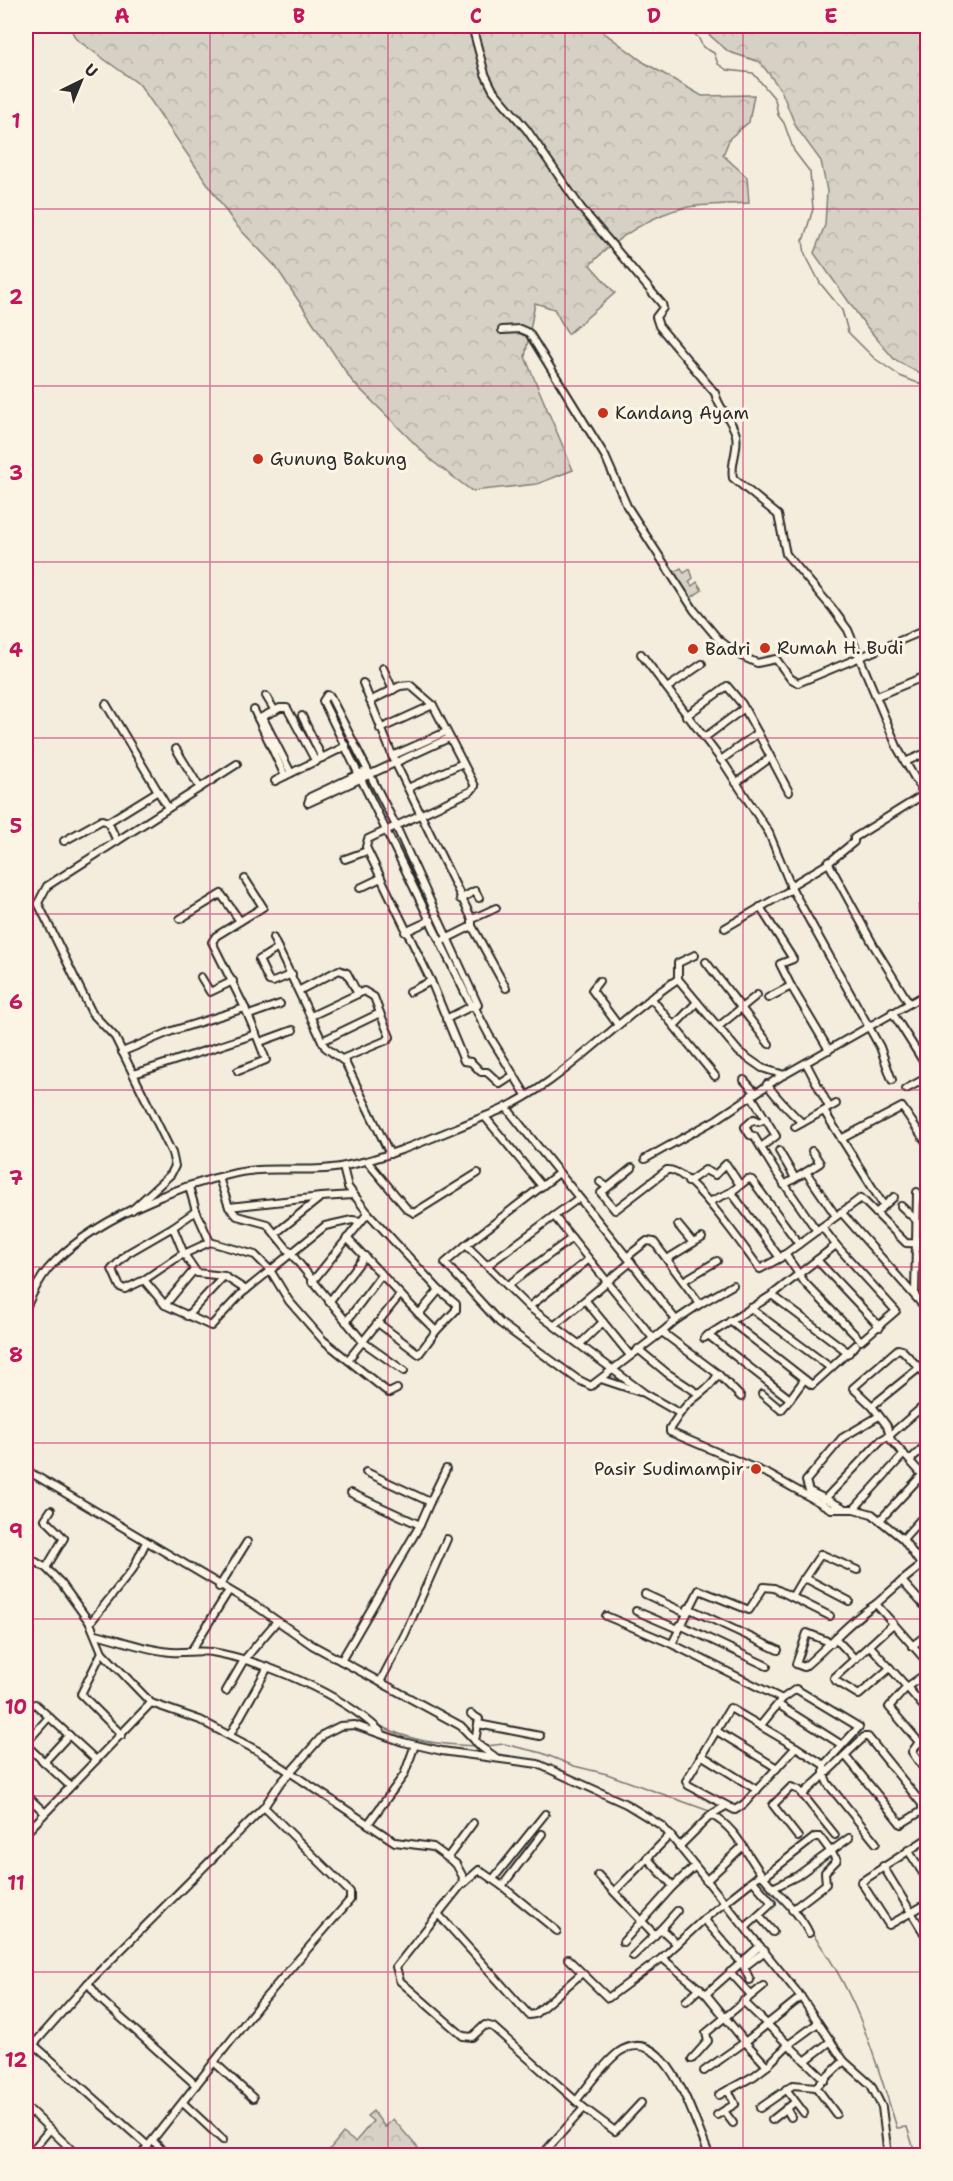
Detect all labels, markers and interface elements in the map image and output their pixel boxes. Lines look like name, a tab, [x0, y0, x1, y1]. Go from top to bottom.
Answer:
text: A	[114, 3, 130, 29]
text: B	[293, 3, 305, 29]
text: C	[470, 3, 482, 29]
text: D	[647, 3, 661, 29]
text: E	[824, 3, 838, 29]
north arrow	[51, 51, 111, 111]
text: U	[80, 59, 102, 82]
text: 1	[11, 108, 21, 134]
text: 2	[9, 284, 23, 310]
place label: Kandang Ayam	[615, 401, 749, 425]
marker: Kandang Ayam	[596, 406, 610, 420]
place label: Gunung Bakung	[270, 447, 407, 471]
marker: Gunung Bakung	[251, 452, 265, 466]
text: 3	[9, 460, 23, 486]
place label: Rumah H. Budi	[777, 636, 904, 660]
text: 4	[9, 637, 23, 663]
place label: Badri	[705, 637, 751, 661]
marker: Rumah H. Budi	[758, 641, 772, 655]
marker: Badri	[686, 642, 700, 656]
text: 5	[10, 813, 22, 839]
text: 6	[9, 989, 23, 1015]
text: 7	[9, 1165, 23, 1191]
text: 8	[9, 1342, 23, 1368]
place label: Pasir Sudimampir	[594, 1457, 744, 1481]
marker: Pasir Sudimampir	[749, 1462, 763, 1476]
text: 9	[9, 1518, 23, 1544]
text: 10	[5, 1694, 27, 1720]
text: 11	[7, 1870, 25, 1896]
text: 12	[5, 2047, 27, 2073]

